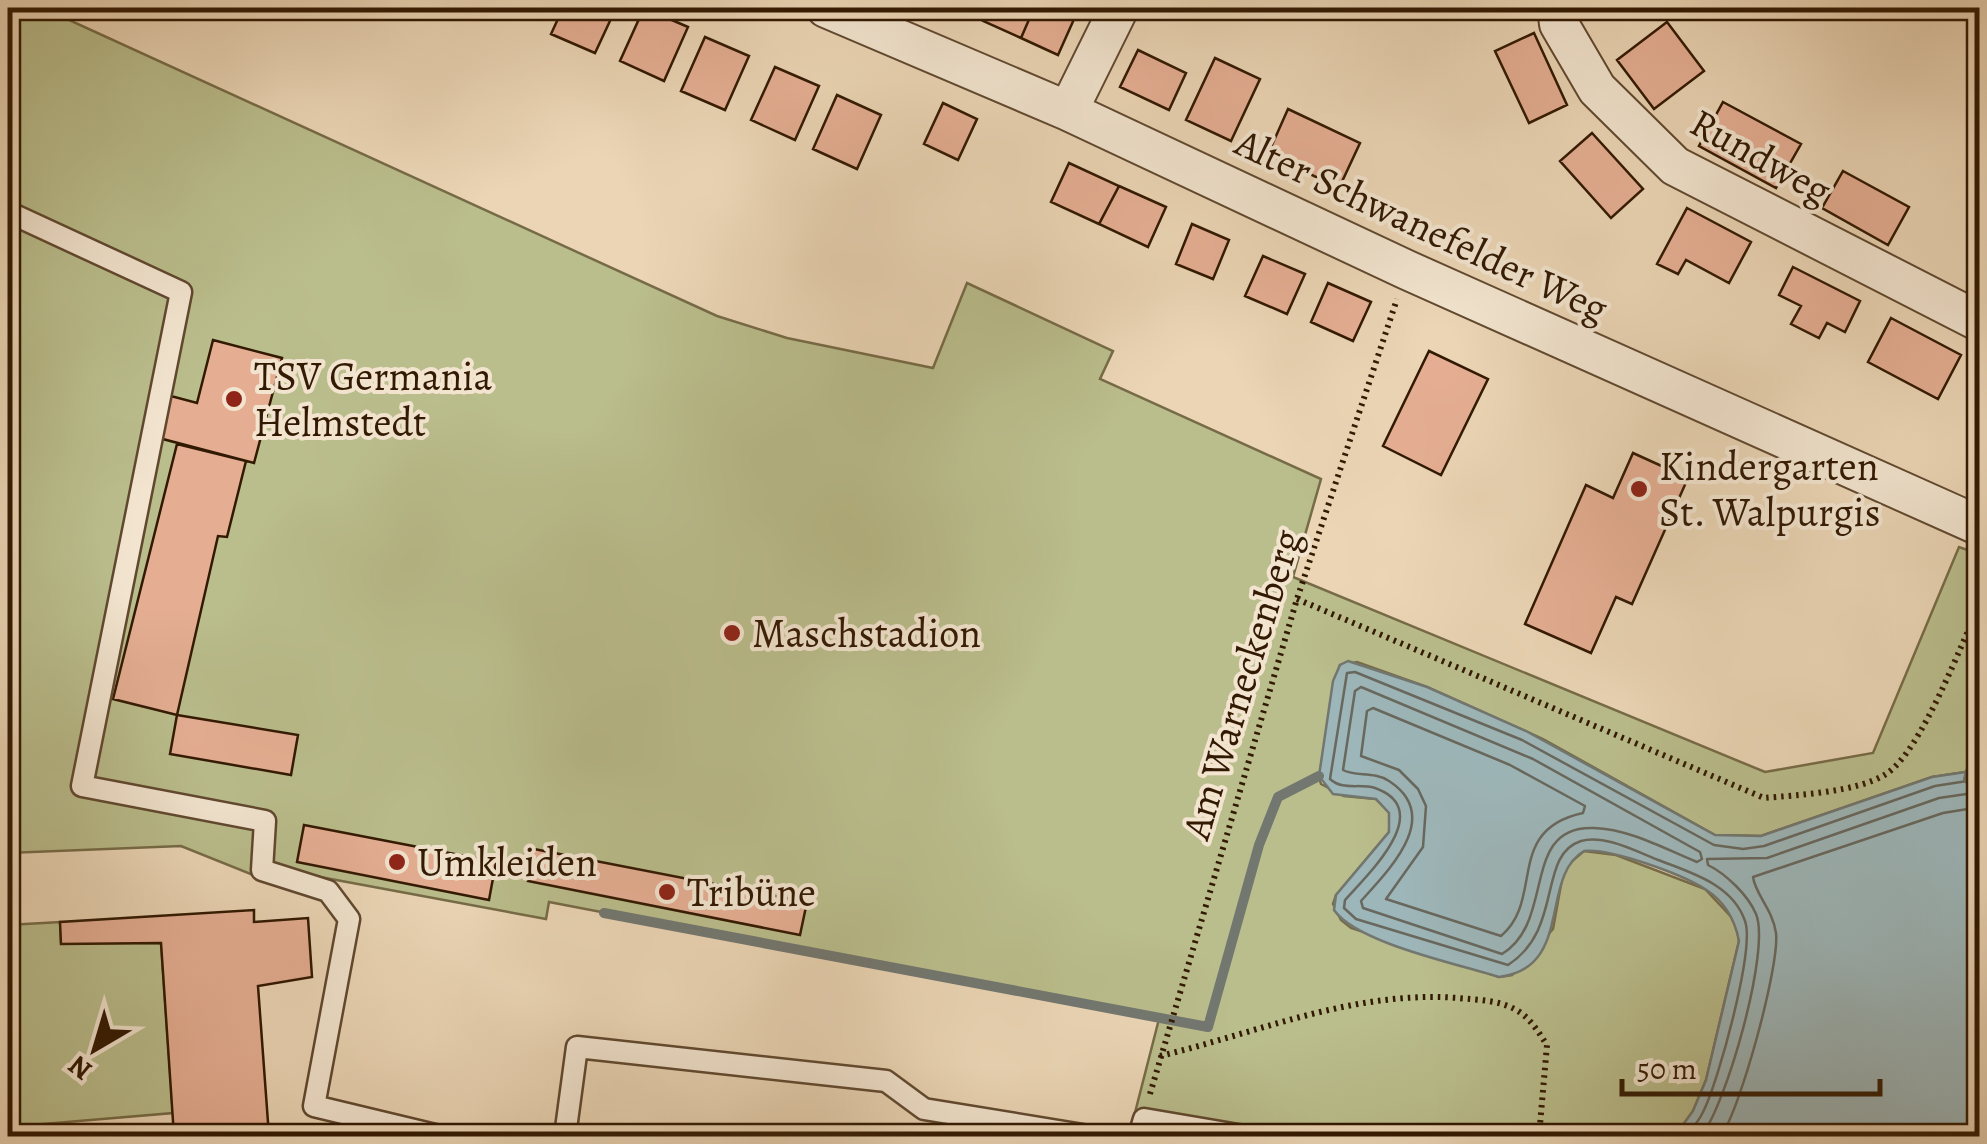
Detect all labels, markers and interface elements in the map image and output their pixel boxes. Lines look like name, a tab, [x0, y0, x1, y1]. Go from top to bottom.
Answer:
street label: Rundweg	[1680, 95, 1841, 218]
street label: Alter Schwanefelder Weg	[1226, 114, 1617, 336]
place label: TSV Germania Helmstedt	[254, 349, 493, 450]
marker: TSV Germania Helmstedt	[223, 388, 245, 410]
place label: Kindergarten St. Walpurgis	[1659, 439, 1881, 540]
marker: Kindergarten St. Walpurgis	[1628, 478, 1650, 500]
street label: Am Warneckenberg	[1168, 523, 1315, 847]
place label: Maschstadion	[752, 606, 981, 661]
marker: Maschstadion	[721, 622, 743, 644]
place label: Umkleiden	[417, 835, 597, 890]
marker: Umkleiden	[386, 851, 408, 873]
place label: Tribüne	[687, 865, 816, 920]
marker: Tribüne	[656, 881, 678, 903]
north arrow	[45, 999, 145, 1099]
scale bar	[1622, 1034, 1880, 1096]
text: N	[60, 1047, 100, 1089]
text: 50 m	[1637, 1049, 1697, 1089]

